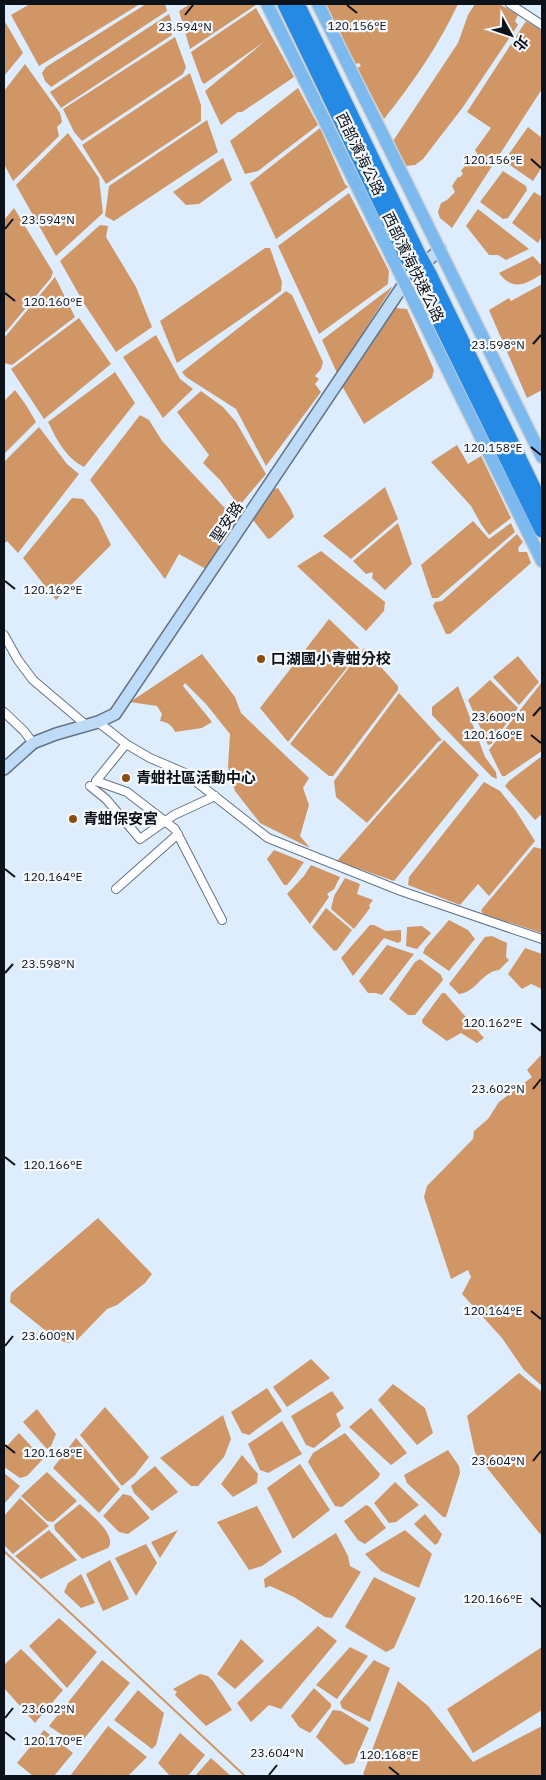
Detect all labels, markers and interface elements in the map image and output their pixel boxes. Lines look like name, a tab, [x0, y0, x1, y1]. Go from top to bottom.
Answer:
north arrow	[486, 10, 536, 60]
text: 120.156°E	[327, 18, 387, 33]
text: 23.594°N	[158, 19, 212, 34]
text: 北	[510, 32, 532, 55]
street label: 西部濱海公路	[332, 109, 389, 198]
text: 120.156°E	[463, 152, 523, 167]
street label: 西部濱海快速公路	[379, 209, 448, 325]
text: 23.594°N	[21, 212, 75, 227]
text: 120.160°E	[23, 294, 83, 309]
text: 23.598°N	[471, 337, 525, 352]
text: 120.158°E	[463, 440, 523, 455]
street label: 聖安路	[206, 498, 247, 546]
text: 120.162°E	[23, 582, 83, 597]
place label: 口湖國小青蚶分校	[271, 649, 391, 668]
marker: 口湖國小青蚶分校	[255, 653, 267, 665]
text: 23.600°N	[471, 709, 525, 724]
text: 120.160°E	[463, 727, 523, 742]
place label: 青蚶社區活動中心	[136, 768, 256, 787]
marker: 青蚶社區活動中心	[120, 772, 132, 784]
place label: 青蚶保安宮	[83, 809, 158, 828]
marker: 青蚶保安宮	[67, 813, 79, 825]
text: 120.164°E	[23, 869, 83, 884]
text: 23.598°N	[21, 956, 75, 971]
text: 120.162°E	[463, 1015, 523, 1030]
text: 23.602°N	[471, 1081, 525, 1096]
text: 120.166°E	[23, 1157, 83, 1172]
text: 120.164°E	[463, 1303, 523, 1318]
text: 23.600°N	[21, 1328, 75, 1343]
text: 120.168°E	[23, 1445, 83, 1460]
text: 23.604°N	[471, 1453, 525, 1468]
text: 120.166°E	[463, 1591, 523, 1606]
text: 23.602°N	[21, 1701, 75, 1716]
text: 120.170°E	[23, 1733, 83, 1748]
text: 23.604°N	[250, 1745, 304, 1760]
text: 120.168°E	[359, 1747, 419, 1762]

